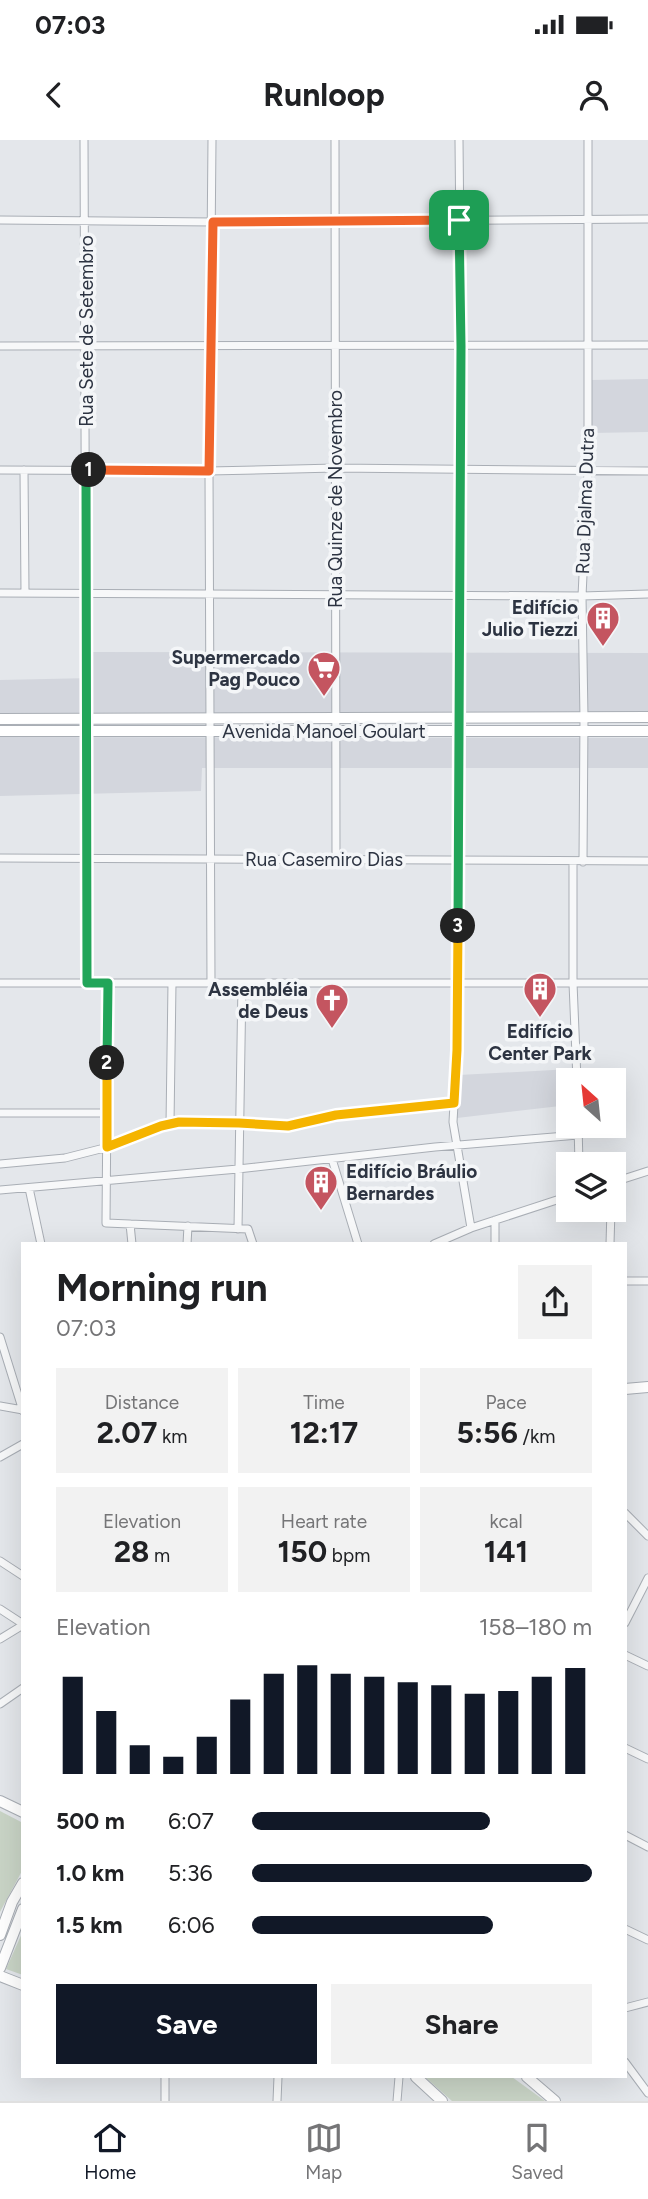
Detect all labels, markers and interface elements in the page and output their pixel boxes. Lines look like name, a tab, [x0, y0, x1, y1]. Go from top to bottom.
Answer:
text: 07:03	[35, 9, 105, 41]
icon: back	[35, 76, 73, 114]
text: Runloop	[263, 76, 385, 114]
icon: person	[575, 76, 613, 114]
pin	[429, 190, 489, 250]
icon: arrive	[440, 201, 478, 239]
street label: Rua Sete de Setembro	[75, 235, 98, 427]
street label: Rua Quinze de Novembro	[324, 390, 347, 608]
street label: Rua Djalma Dutra	[571, 427, 599, 575]
pin: 1	[72, 452, 106, 488]
text: 1	[84, 458, 93, 481]
place label: Edifício Julio Tiezzi	[482, 596, 578, 641]
building icon: Edifício Julio Tiezzi	[584, 599, 622, 648]
place label: Supermercado Pag Pouco	[171, 646, 300, 691]
supermarket icon: Supermercado Pag Pouco	[305, 649, 343, 698]
street label: Avenida Manoel Goulart	[222, 720, 426, 743]
street label: Rua Casemiro Dias	[245, 848, 403, 871]
pin: 3	[440, 908, 476, 944]
text: 3	[452, 914, 463, 937]
building icon: Edifício Center Park	[521, 970, 559, 1019]
place label: Assembléia de Deus	[208, 978, 308, 1023]
church icon: Assembléia de Deus	[313, 981, 351, 1030]
place label: Edifício Center Park	[488, 1020, 593, 1065]
pin: 2	[90, 1046, 124, 1080]
text: 2	[101, 1051, 112, 1074]
north arrow	[556, 1068, 626, 1138]
map controls	[556, 1068, 626, 1222]
button: layers	[556, 1152, 626, 1222]
place label: Edifício Bráulio Bernardes	[346, 1160, 477, 1205]
building icon: Edifício Bráulio Bernardes	[302, 1163, 340, 1212]
text: Morning run	[56, 1265, 268, 1311]
button: share	[518, 1265, 592, 1339]
text: 07:03	[56, 1314, 116, 1342]
text: Distance	[105, 1391, 179, 1414]
text: Time	[303, 1391, 345, 1414]
text: Pace	[485, 1391, 527, 1414]
text: 2.07	[96, 1414, 157, 1451]
text: 12:17	[290, 1414, 358, 1451]
text: 5:56	[457, 1414, 518, 1451]
text: km	[157, 1425, 188, 1448]
text: /km	[518, 1425, 555, 1448]
text: Elevation	[103, 1510, 181, 1533]
text: Heart rate	[281, 1510, 367, 1533]
text: kcal	[489, 1510, 523, 1533]
text: 28	[114, 1533, 149, 1570]
text: 150	[278, 1533, 327, 1570]
text: 141	[484, 1533, 528, 1570]
text: m	[149, 1544, 170, 1567]
text: bpm	[327, 1544, 370, 1567]
text: Elevation	[56, 1613, 151, 1641]
text: 158–180 m	[479, 1613, 592, 1641]
text: 500 m	[56, 1807, 125, 1835]
text: 6:07	[168, 1807, 214, 1835]
text: 1.0 km	[56, 1859, 124, 1887]
text: 5:36	[168, 1859, 213, 1887]
text: 1.5 km	[56, 1911, 123, 1939]
text: 6:06	[168, 1911, 215, 1939]
button: Save	[56, 1984, 317, 2064]
button: Share	[331, 1984, 592, 2064]
tab: Home	[84, 2119, 136, 2184]
tab: Map	[305, 2119, 343, 2184]
tab: Saved	[511, 2119, 564, 2184]

